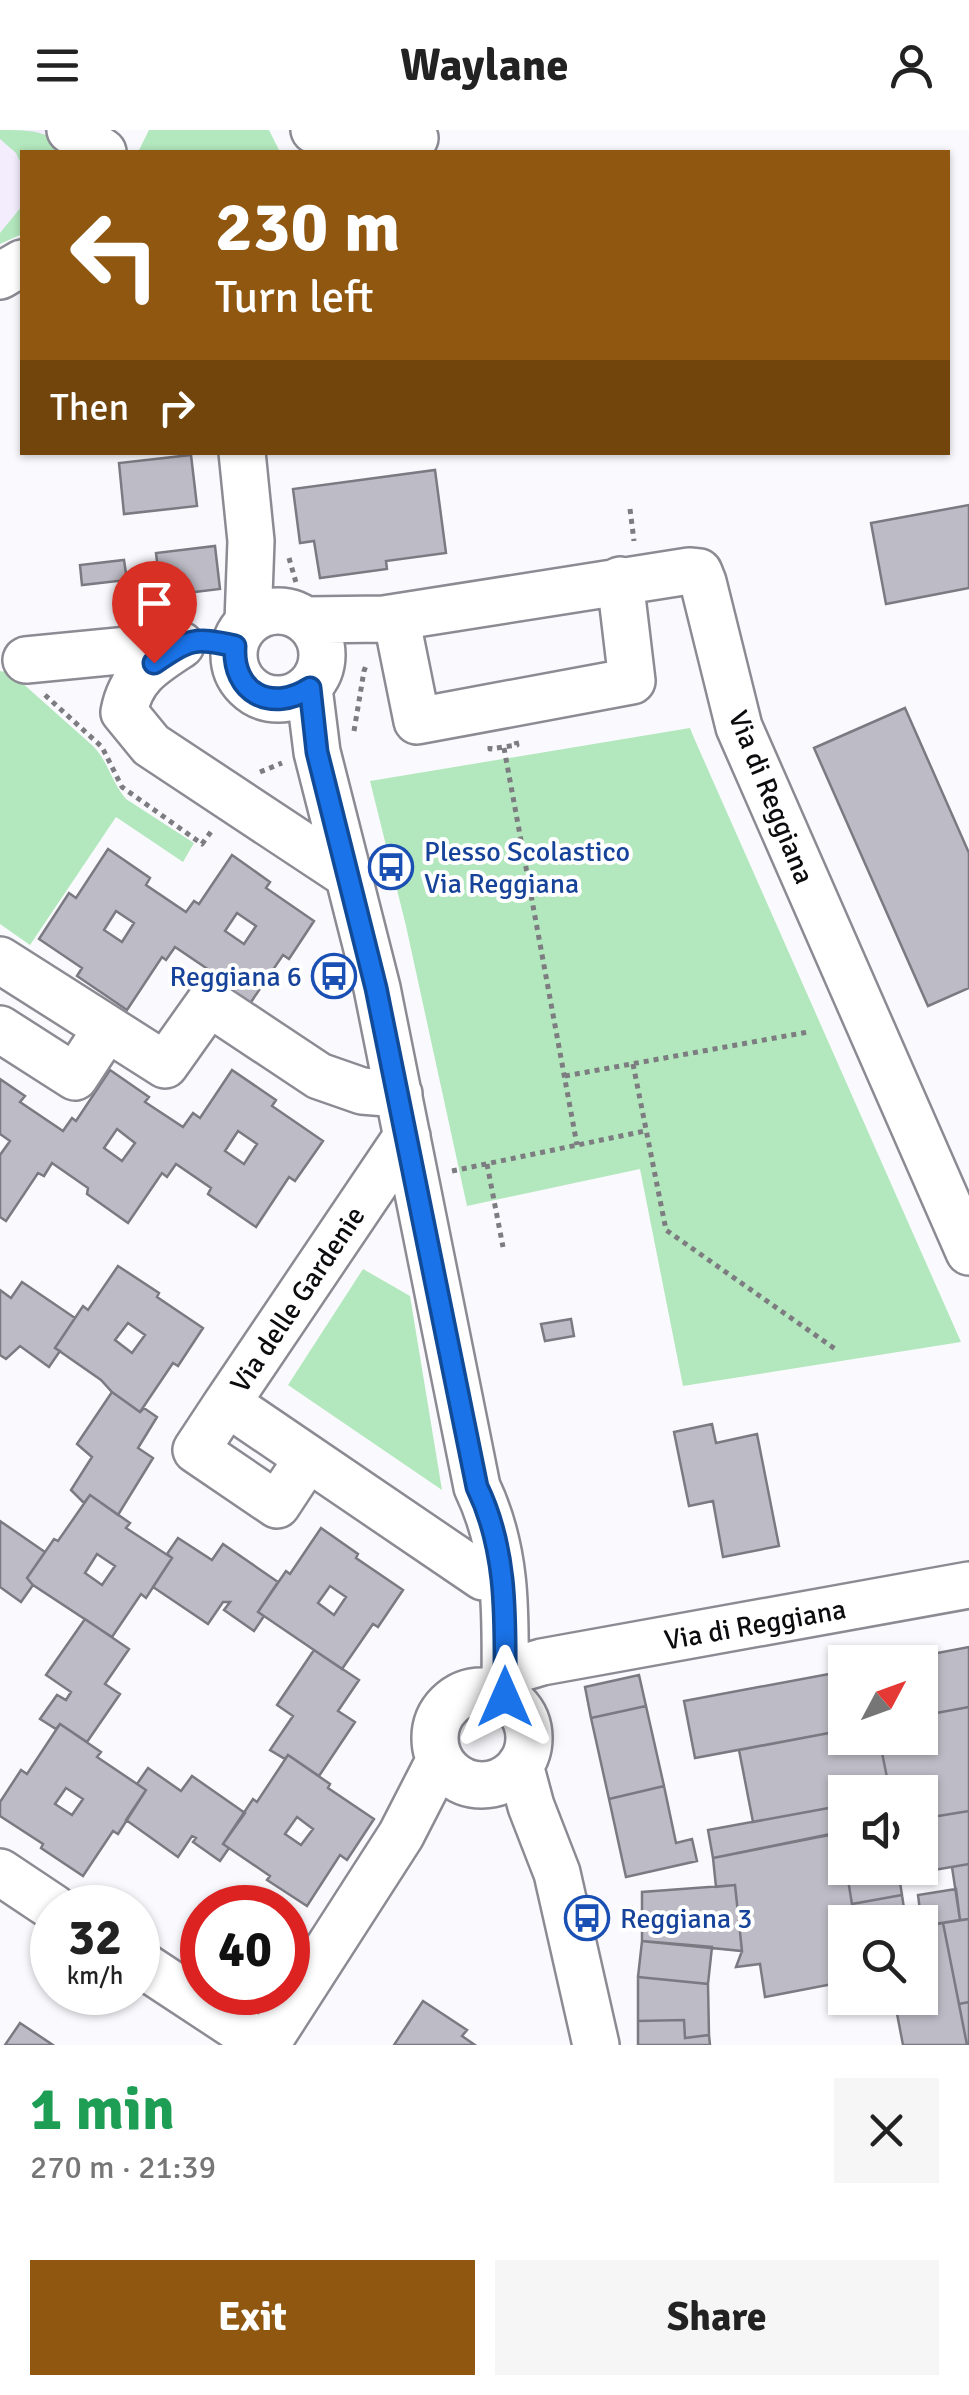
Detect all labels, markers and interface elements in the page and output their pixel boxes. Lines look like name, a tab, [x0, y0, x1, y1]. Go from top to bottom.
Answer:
icon: menu	[30, 38, 85, 93]
text: Waylane	[400, 38, 569, 93]
icon: person	[884, 38, 939, 93]
text: 230 m	[215, 184, 400, 270]
icon: left	[50, 190, 180, 320]
text: Turn left	[215, 270, 374, 325]
icon: right	[149, 380, 204, 435]
text: Then	[50, 384, 129, 431]
pin	[112, 561, 197, 664]
icon: arrive	[127, 576, 182, 631]
street label: Via di Reggiana	[721, 706, 821, 889]
place label: Plesso Scolastico Via Reggiana	[424, 835, 630, 901]
bus stop icon: Plesso Scolastico Via Reggiana	[368, 844, 414, 890]
bus stop icon: Reggiana 6	[311, 953, 357, 999]
place label: Reggiana 6	[170, 960, 302, 994]
street label: Via delle Gardenie	[223, 1200, 373, 1399]
street label: Via di Reggiana	[662, 1592, 849, 1658]
position arrow	[453, 1645, 557, 1749]
north arrow	[828, 1645, 938, 1755]
map controls	[828, 1645, 938, 2015]
button: sound	[828, 1775, 938, 1885]
speed limit sign: 40	[180, 1885, 310, 2015]
bus stop icon: Reggiana 3	[564, 1895, 610, 1941]
place label: Reggiana 3	[620, 1902, 752, 1936]
button: search	[828, 1905, 938, 2015]
text: 32	[68, 1907, 122, 1969]
text: km/h	[67, 1960, 123, 1991]
text: 1 min	[30, 2073, 175, 2147]
button: close	[834, 2078, 939, 2183]
text: 270 m · 21:39	[30, 2148, 216, 2187]
button: Exit	[30, 2260, 475, 2375]
button: Share	[495, 2260, 939, 2375]

